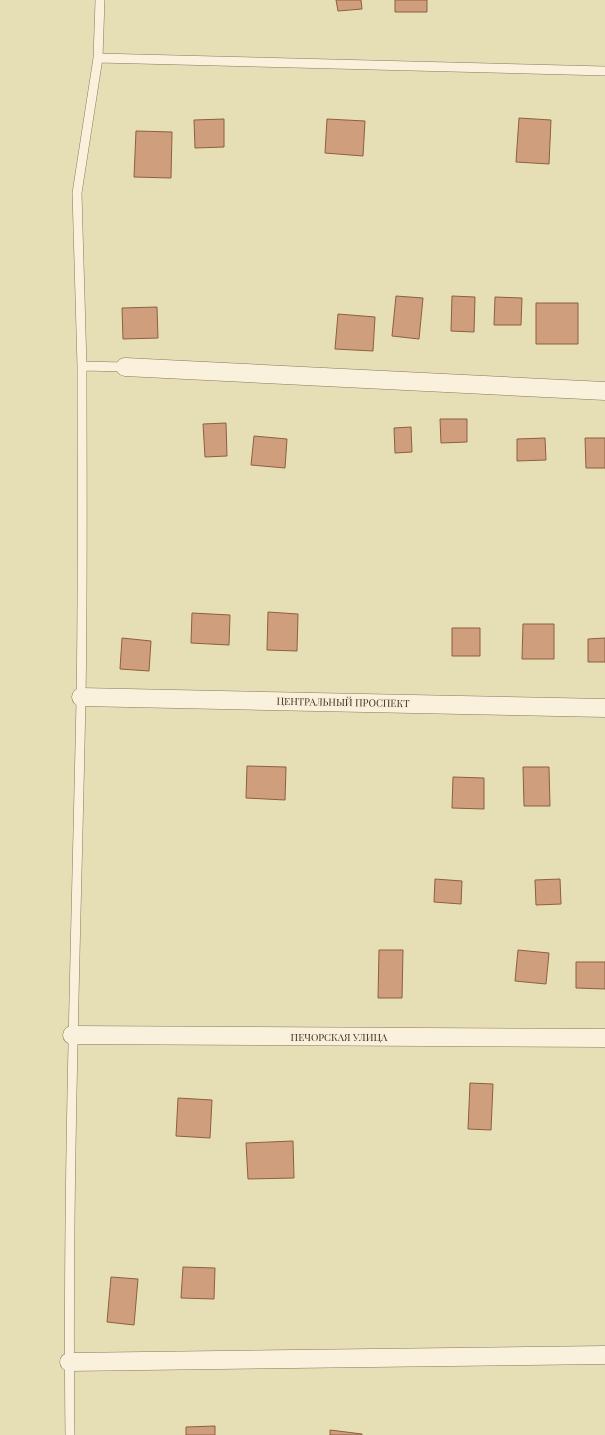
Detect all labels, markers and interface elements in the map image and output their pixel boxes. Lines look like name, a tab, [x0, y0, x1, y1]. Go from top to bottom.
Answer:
street label: ЦЕНТРАЛЬНЫЙ ПРОСПЕКТ	[276, 694, 410, 710]
street label: ПЕЧОРСКАЯ УЛИЦА	[291, 1030, 388, 1044]

